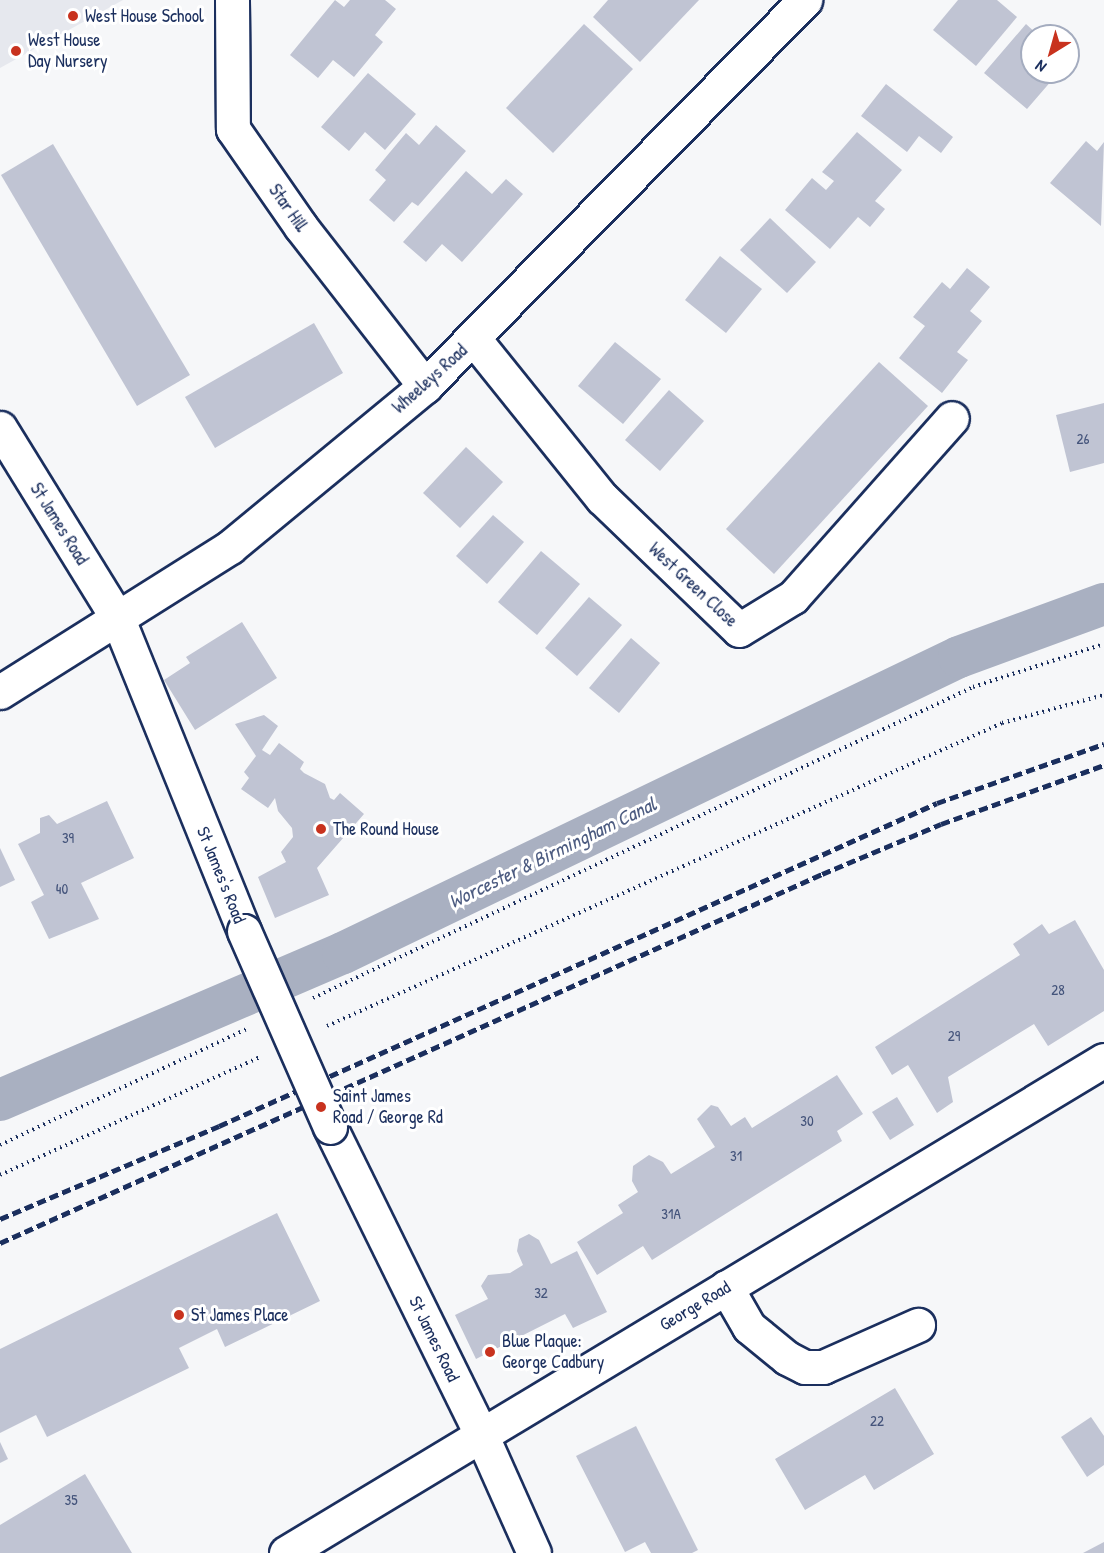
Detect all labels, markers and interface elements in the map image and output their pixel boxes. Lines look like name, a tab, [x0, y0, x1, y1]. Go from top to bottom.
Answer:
place label: West House School	[85, 5, 204, 27]
marker: West House School	[66, 9, 80, 23]
north arrow	[1020, 24, 1080, 84]
place label: West House Day Nursery	[28, 30, 108, 72]
marker: West House Day Nursery	[9, 44, 23, 58]
text: N	[1030, 55, 1050, 78]
street label: Star Hill	[264, 180, 312, 236]
street label: Wheeleys Road	[388, 340, 472, 418]
house number: 26	[1076, 430, 1090, 448]
street label: St James Road	[25, 479, 93, 569]
street label: West Green Close	[644, 538, 742, 632]
water label: Worcester & Birmingham Canal	[444, 791, 660, 913]
place label: The Round House	[333, 818, 439, 840]
marker: The Round House	[314, 822, 328, 836]
street label: St James's Road	[192, 824, 250, 926]
house number: 39	[62, 829, 74, 847]
house number: 40	[56, 880, 68, 898]
house number: 28	[1051, 981, 1065, 999]
house number: 29	[948, 1027, 960, 1045]
place label: Saint James Road / George Rd	[333, 1086, 443, 1128]
marker: Saint James Road / George Rd	[314, 1100, 328, 1114]
house number: 30	[800, 1112, 814, 1130]
house number: 31	[730, 1147, 742, 1165]
house number: 31A	[661, 1205, 681, 1223]
street label: George Road	[656, 1276, 734, 1336]
house number: 32	[534, 1284, 548, 1302]
street label: St James Road	[404, 1293, 464, 1385]
place label: St James Place	[191, 1304, 288, 1326]
marker: St James Place	[172, 1308, 186, 1322]
place label: Blue Plaque: George Cadbury	[502, 1331, 604, 1374]
marker: Blue Plaque: George Cadbury	[483, 1345, 497, 1359]
house number: 22	[870, 1412, 884, 1430]
house number: 35	[64, 1491, 78, 1509]

